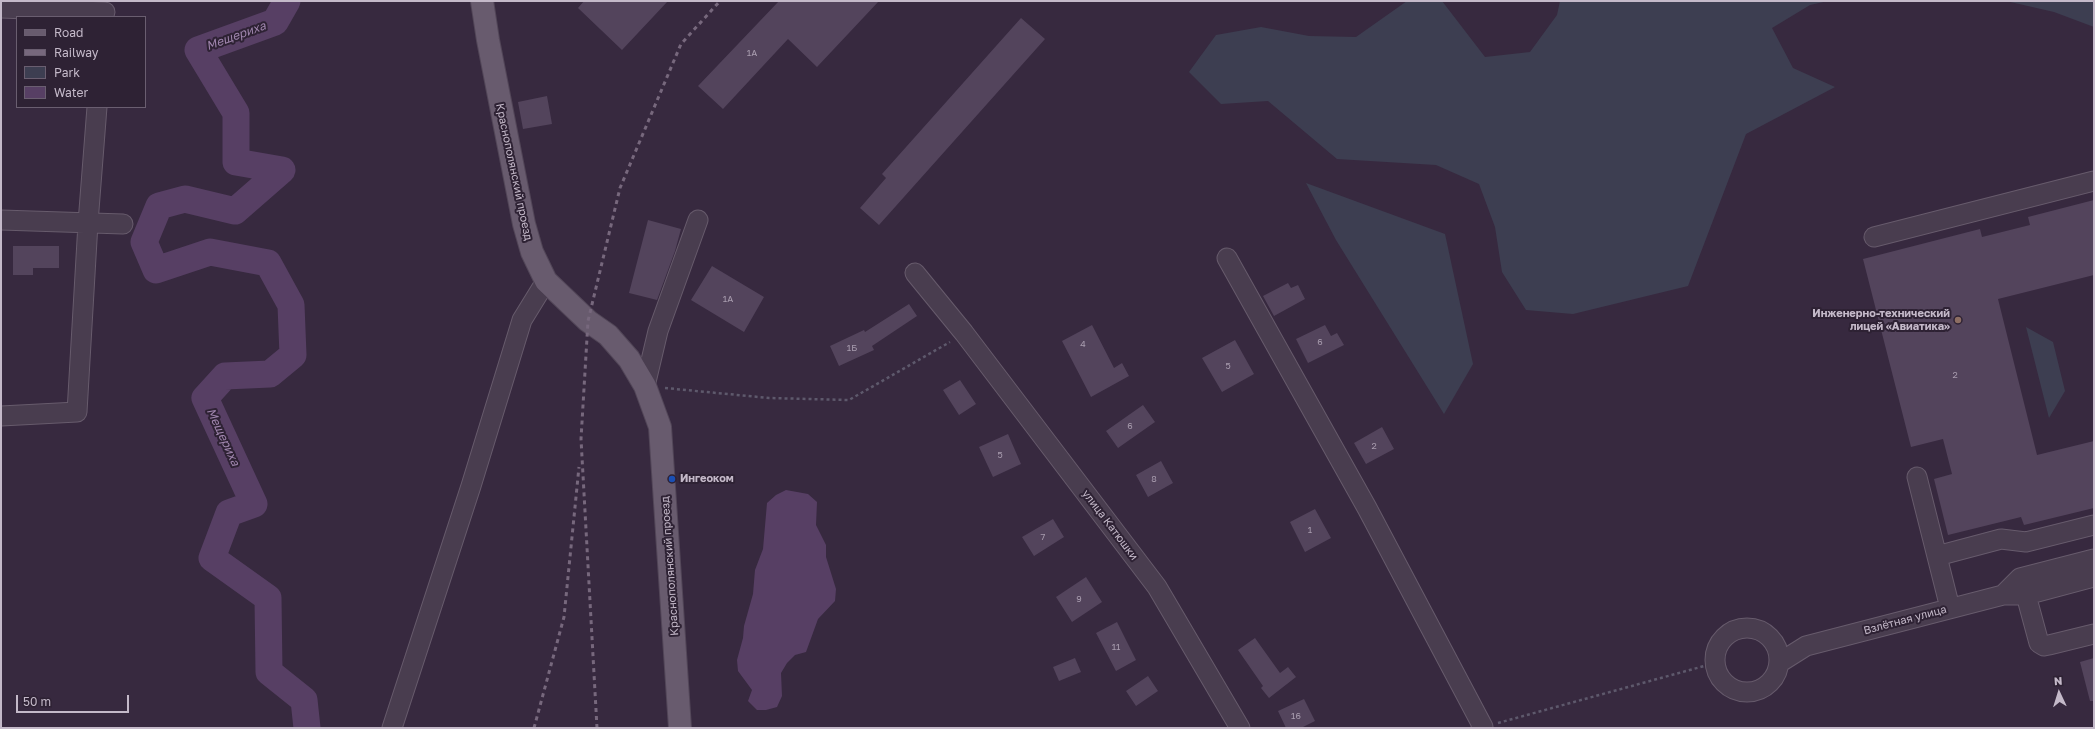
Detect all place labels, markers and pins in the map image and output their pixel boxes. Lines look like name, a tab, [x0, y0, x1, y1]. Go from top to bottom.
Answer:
place label: Инженерно-технический лицей «Авиатика»	[1812, 307, 1950, 333]
marker: Инженерно-технический лицей «Авиатика»	[1953, 315, 1963, 325]
place label: Ингеоком	[680, 472, 734, 486]
marker: Ингеоком	[667, 474, 677, 484]

